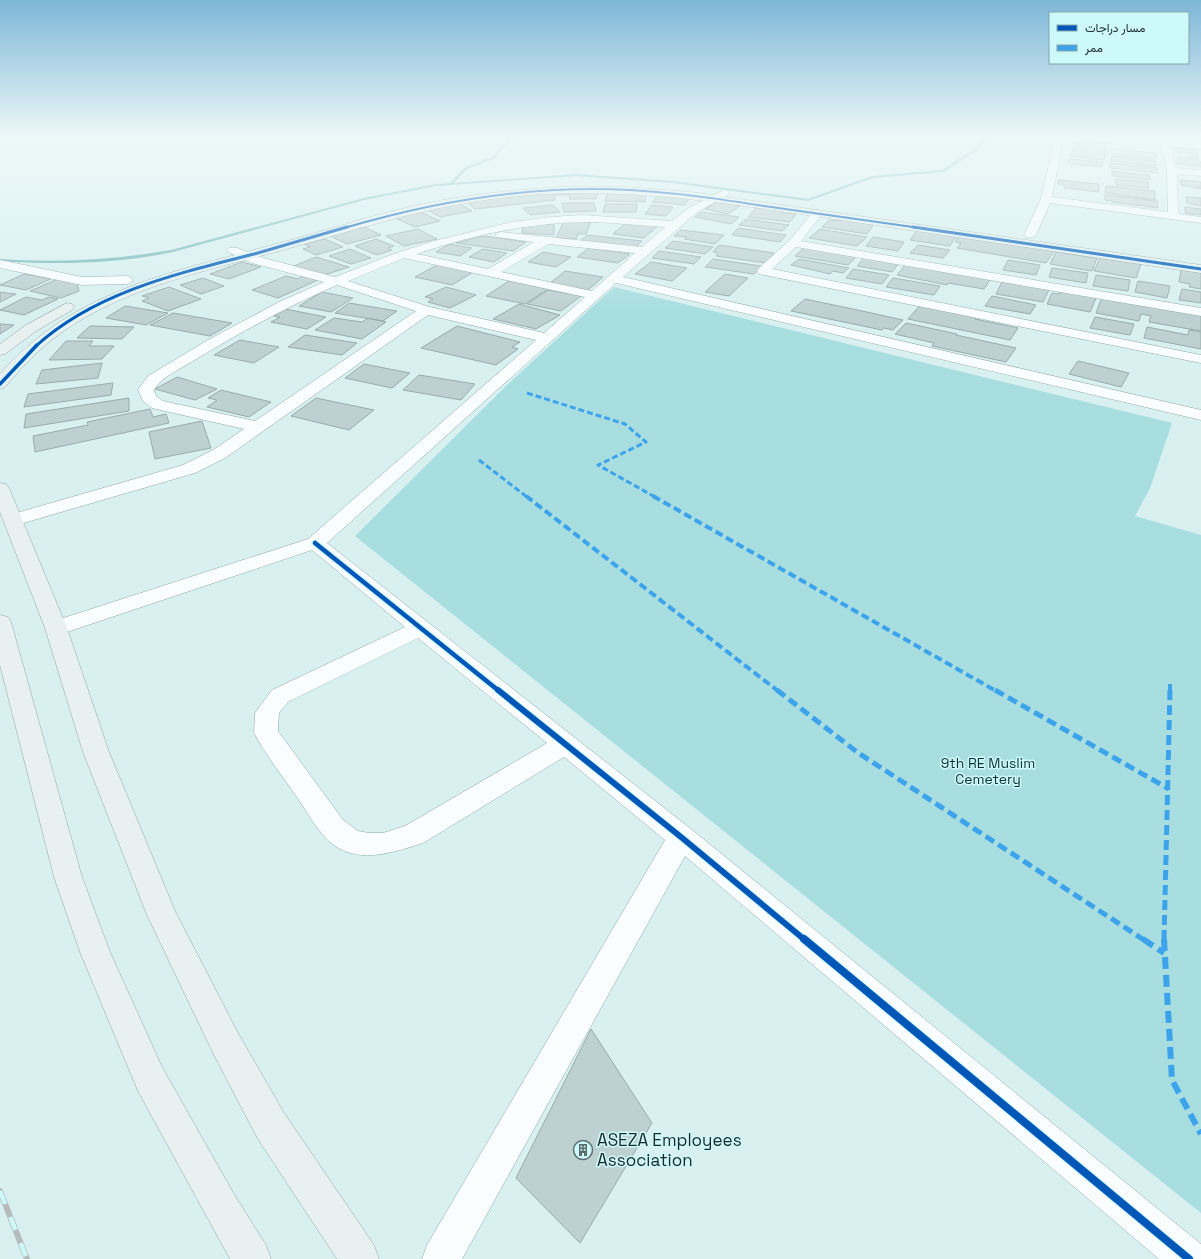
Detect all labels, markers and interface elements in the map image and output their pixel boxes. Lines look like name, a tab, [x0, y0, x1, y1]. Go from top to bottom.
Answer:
legend	[1049, 12, 1189, 64]
text: مسار دراجات	[1085, 20, 1145, 36]
text: ممر	[1084, 40, 1103, 56]
park label: 9th RE Muslim Cemetery	[941, 754, 1035, 788]
place label: ASEZA Employees Association	[597, 1129, 742, 1171]
building icon: ASEZA Employees Association	[572, 1139, 594, 1161]

